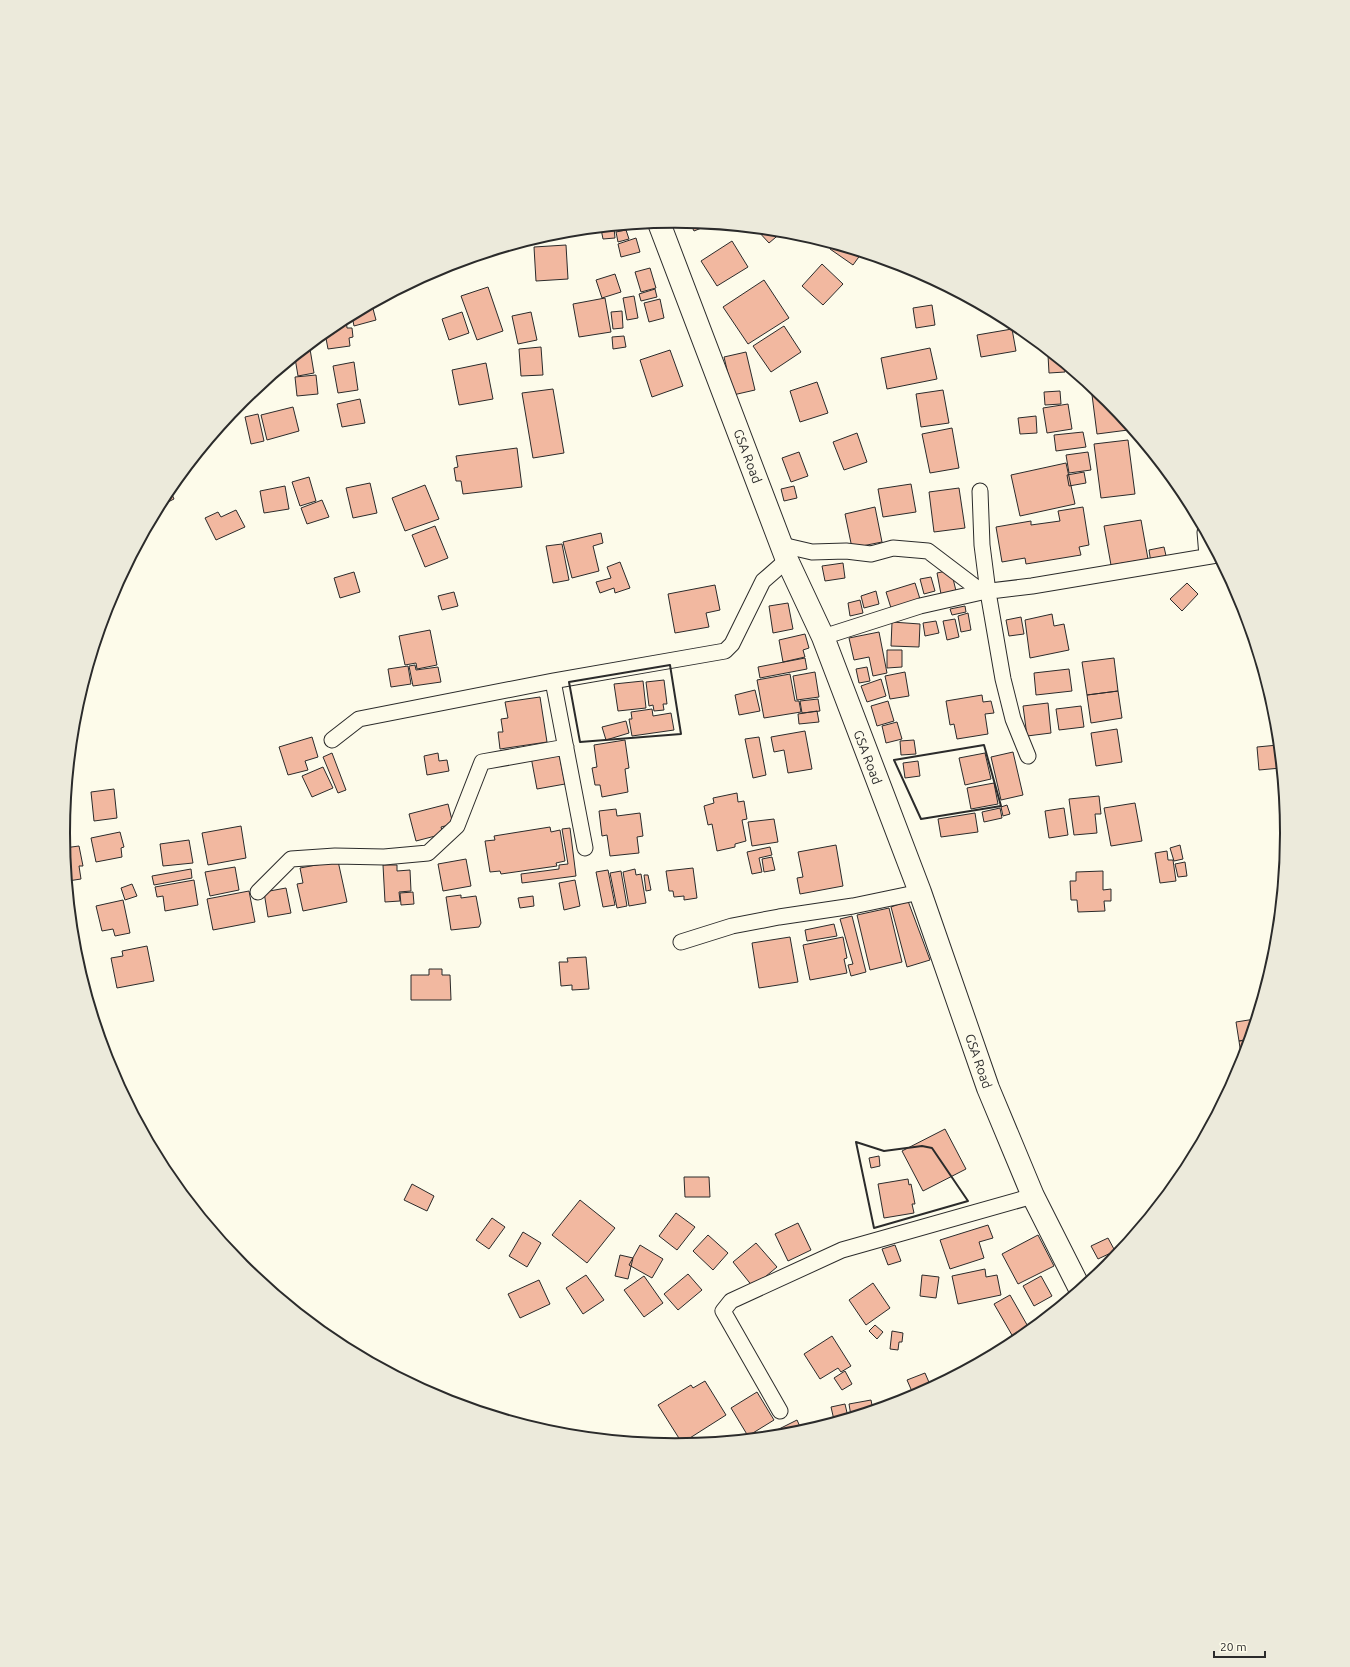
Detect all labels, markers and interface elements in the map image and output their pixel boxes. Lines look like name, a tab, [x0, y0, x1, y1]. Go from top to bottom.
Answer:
street label: GSA Road	[731, 427, 765, 485]
street label: GSA Road	[851, 728, 885, 786]
street label: GSA Road	[963, 1032, 995, 1090]
scale bar	[1214, 1633, 1265, 1659]
text: 20 m	[1220, 1640, 1247, 1653]

